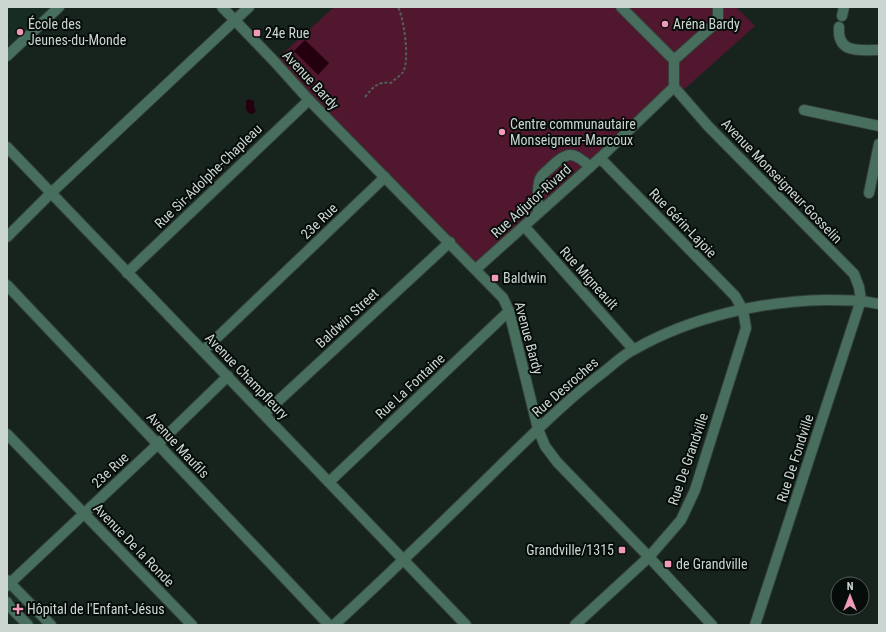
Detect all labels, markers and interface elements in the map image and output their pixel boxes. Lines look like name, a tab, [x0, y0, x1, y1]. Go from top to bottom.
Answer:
place label: École des Jeunes-du-Monde	[28, 15, 127, 48]
place label: Aréna Bardy	[673, 16, 740, 32]
marker: Aréna Bardy	[660, 19, 670, 29]
place label: 24e Rue	[265, 25, 310, 41]
marker: École des Jeunes-du-Monde	[15, 27, 25, 37]
marker: 24e Rue	[252, 28, 262, 38]
street label: Avenue Bardy	[280, 47, 342, 113]
place label: Centre communautaire Monseigneur-Marcoux	[510, 116, 636, 148]
street label: Avenue Monseigneur-Gosselin	[718, 116, 846, 246]
street label: Rue Sir-Adolphe-Chapleau	[151, 121, 265, 231]
marker: Centre communautaire Monseigneur-Marcoux	[497, 127, 507, 137]
street label: Rue Adjutor-Rivard	[488, 161, 574, 241]
street label: Rue Gérin-Lajoie	[646, 185, 720, 261]
street label: 23e Rue	[297, 200, 341, 242]
street label: Rue Migneault	[557, 243, 621, 313]
place label: Baldwin	[503, 270, 547, 286]
marker: Baldwin	[490, 273, 500, 283]
street label: Baldwin Street	[312, 285, 382, 351]
street label: Avenue Bardy	[512, 300, 546, 376]
street label: Avenue Champfleury	[202, 330, 292, 422]
street label: Rue La Fontaine	[372, 350, 448, 422]
street label: Rue Desroches	[529, 354, 601, 420]
street label: Avenue Maufils	[143, 409, 213, 481]
street label: Rue De Grandville	[665, 410, 711, 507]
street label: Rue De Fondville	[773, 412, 817, 504]
street label: 23e Rue	[88, 449, 132, 491]
street label: Avenue De la Ronde	[90, 500, 178, 590]
place label: Grandville/1315	[526, 542, 614, 558]
marker: Grandville/1315	[617, 545, 627, 555]
place label: de Grandville	[676, 556, 748, 572]
marker: de Grandville	[663, 559, 673, 569]
north arrow	[830, 576, 870, 616]
text: N	[847, 580, 854, 593]
place label: Hôpital de l'Enfant-Jésus	[27, 601, 165, 617]
marker: Hôpital de l'Enfant-Jésus	[12, 603, 24, 615]

